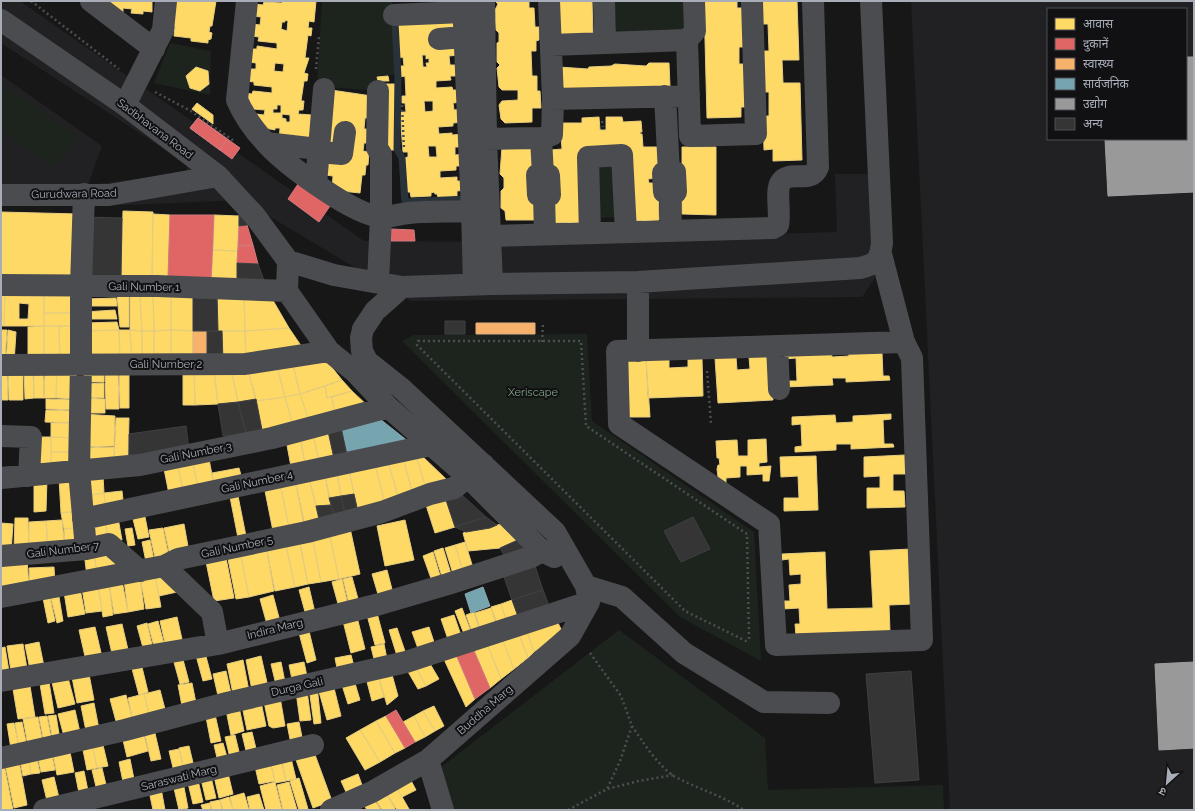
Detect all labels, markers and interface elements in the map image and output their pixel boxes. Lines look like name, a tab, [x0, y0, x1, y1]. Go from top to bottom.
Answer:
legend	[1047, 8, 1187, 140]
text: आवास	[1083, 17, 1114, 31]
text: दुकानें	[1083, 37, 1109, 52]
text: स्वास्थ्य	[1083, 57, 1115, 71]
text: सार्वजनिक	[1083, 76, 1130, 91]
street label: Sadbhavana Road	[114, 96, 196, 162]
text: उद्योग	[1083, 96, 1107, 111]
text: अन्य	[1083, 117, 1104, 131]
street label: Gurudwara Road	[31, 187, 117, 201]
street label: Gali Number 1	[108, 280, 180, 294]
street label: Gali Number 2	[130, 358, 203, 371]
park label: Xeriscape	[508, 386, 558, 399]
street label: Gali Number 3	[159, 440, 233, 466]
street label: Gali Number 4	[220, 468, 294, 496]
street label: Gali Number 5	[200, 533, 274, 561]
street label: Gali Number 7	[26, 539, 100, 561]
street label: Indira Marg	[246, 616, 304, 642]
street label: Durga Gali	[270, 675, 324, 699]
street label: Buddha Marg	[455, 683, 515, 737]
street label: Saraswati Marg	[140, 762, 218, 794]
north arrow	[1147, 763, 1187, 803]
text: उ	[1156, 784, 1169, 799]

